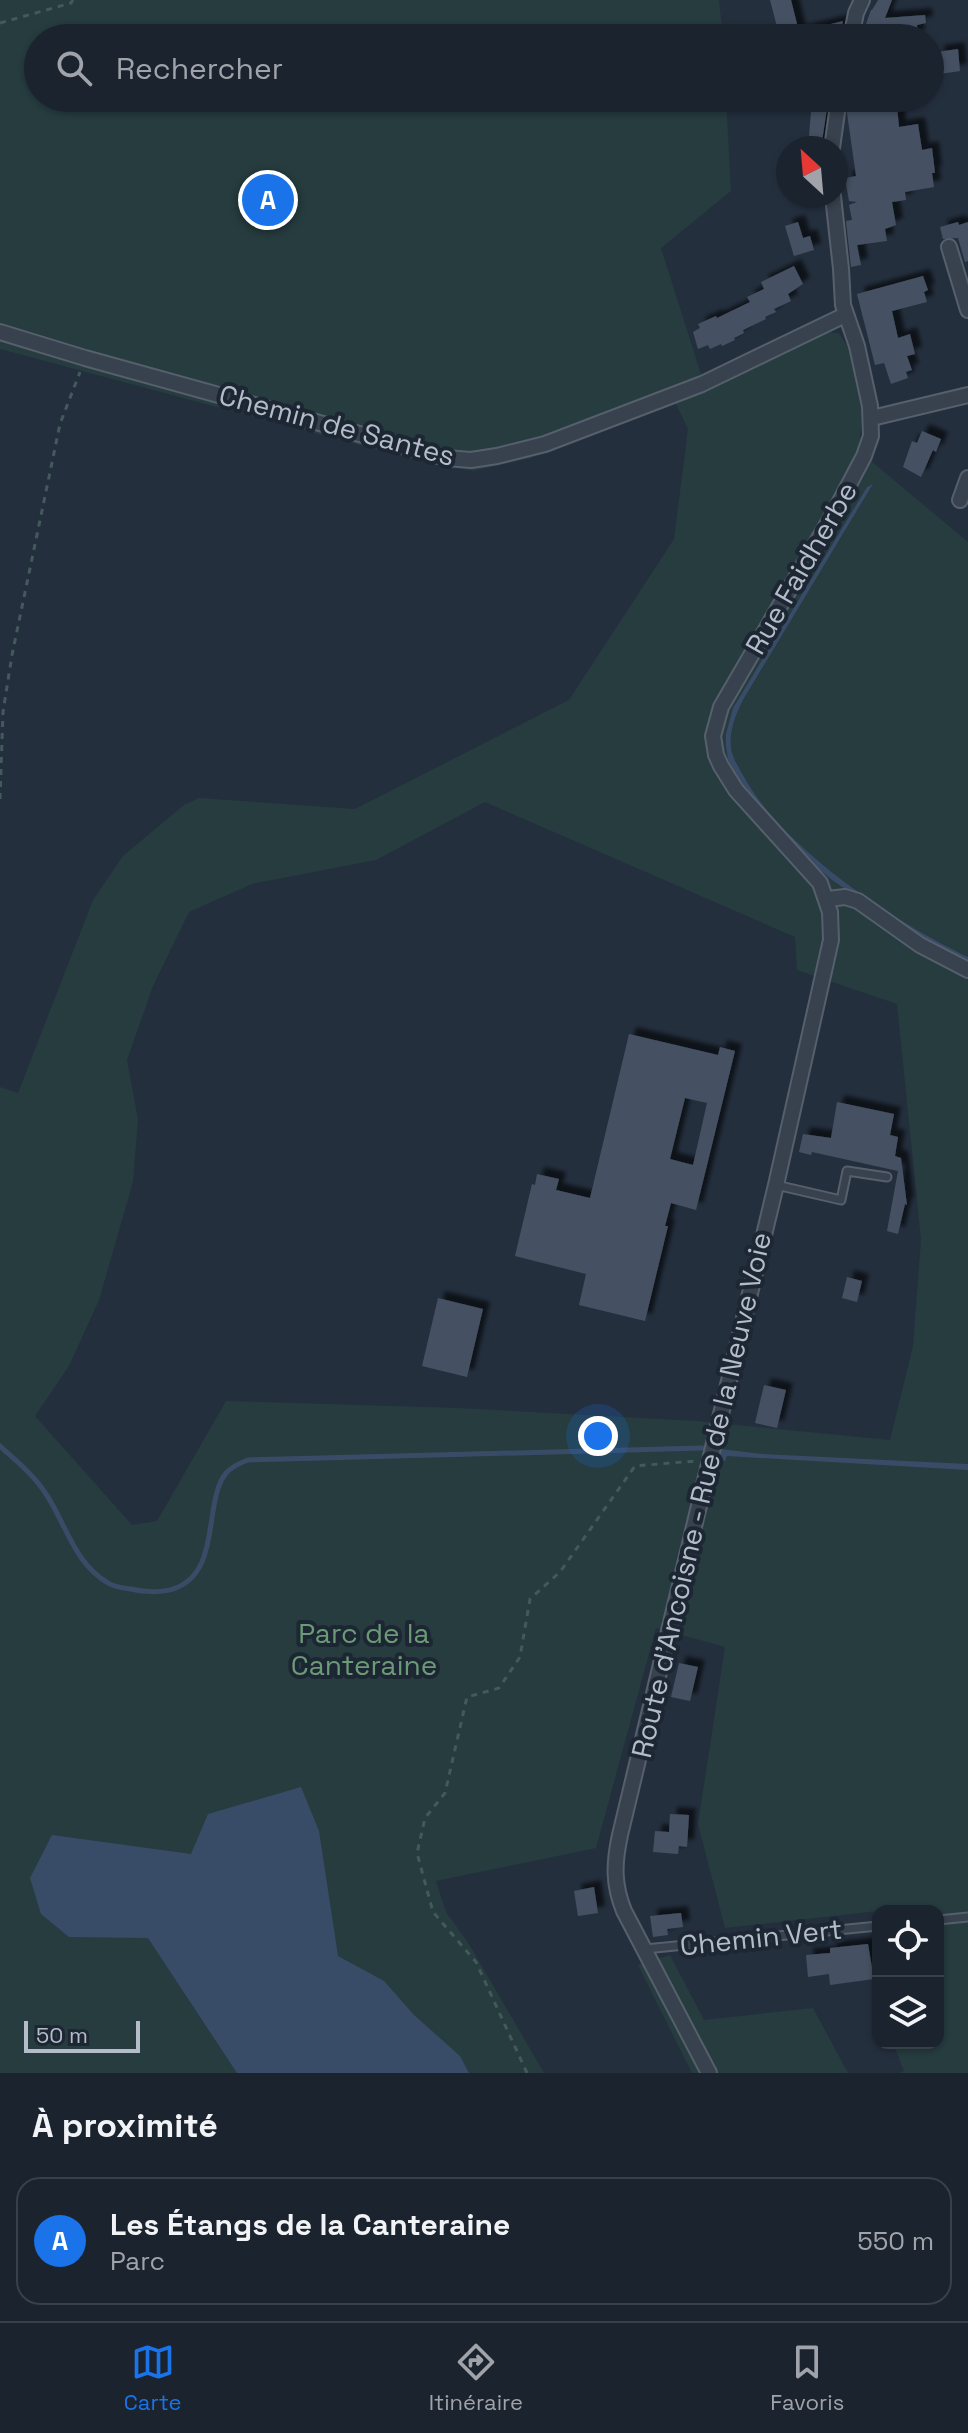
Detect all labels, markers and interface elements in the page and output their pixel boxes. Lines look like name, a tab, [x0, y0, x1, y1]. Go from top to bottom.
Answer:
search box	[24, 24, 944, 112]
icon: search	[52, 46, 96, 90]
text: Rechercher	[116, 49, 283, 88]
north arrow	[776, 136, 848, 208]
pin: A	[242, 170, 294, 230]
street label: Chemin de Santes	[215, 376, 459, 474]
street label: Rue Faidherbe	[737, 475, 865, 661]
street label: Route d'Ancoisne - Rue de la Neuve Voie	[623, 1229, 779, 1761]
your location	[578, 1416, 618, 1456]
park label: Parc de la Canteraine	[291, 1615, 437, 1683]
map controls	[872, 1905, 944, 2049]
button: locate	[872, 1905, 944, 1977]
street label: Chemin Vert	[678, 1911, 844, 1963]
button: layers	[872, 1977, 944, 2049]
scale bar	[24, 2017, 140, 2053]
text: 50 m	[36, 2021, 88, 2049]
text: À proximité	[32, 2104, 218, 2147]
text: Les Étangs de la Canteraine	[110, 2205, 510, 2244]
text: A	[52, 2224, 68, 2258]
text: 550 m	[857, 2224, 934, 2258]
text: Parc	[110, 2244, 165, 2278]
tab: Carte	[124, 2340, 181, 2416]
tab: Itinéraire	[429, 2340, 523, 2416]
tab: Favoris	[770, 2340, 844, 2416]

